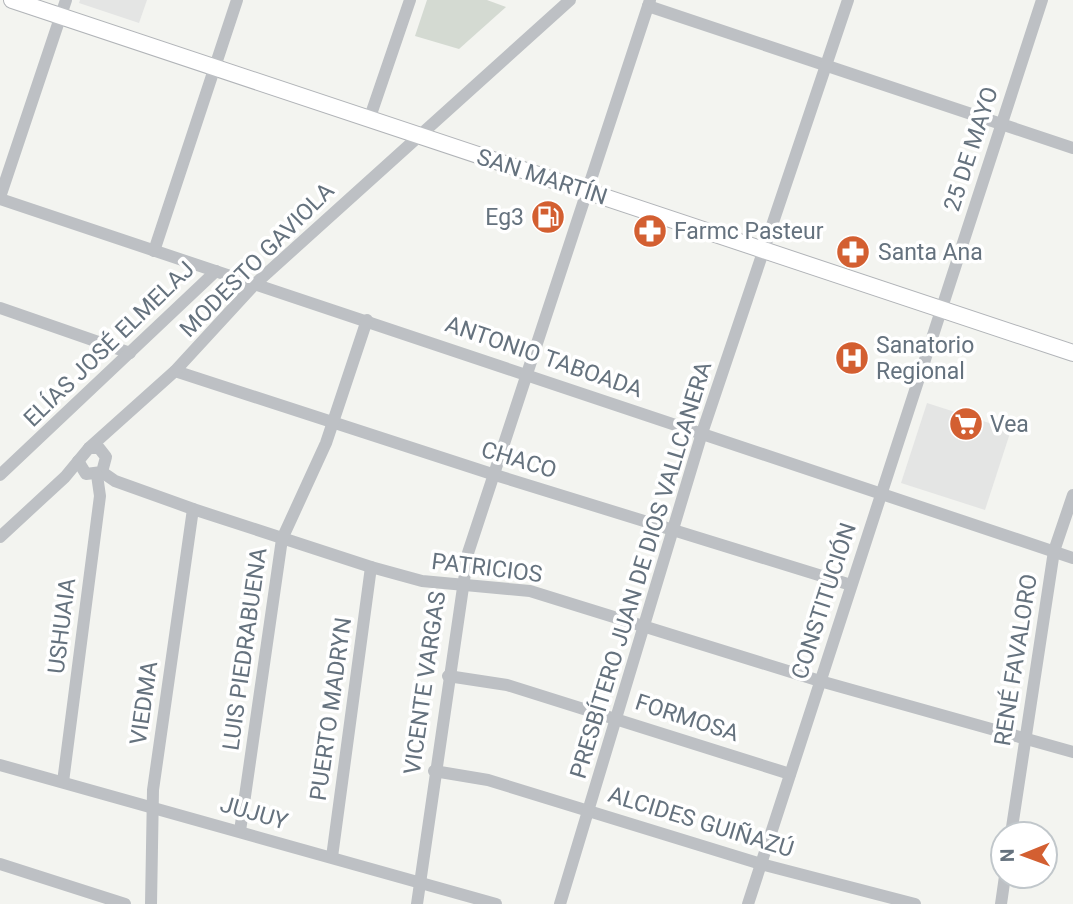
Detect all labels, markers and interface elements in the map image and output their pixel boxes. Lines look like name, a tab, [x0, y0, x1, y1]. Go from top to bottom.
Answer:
street label: 25 DE MAYO	[938, 83, 1004, 215]
street label: SAN MARTÍN	[473, 142, 611, 211]
street label: MODESTO GAVIOLA	[174, 177, 340, 343]
fuel station icon: Eg3	[529, 198, 567, 236]
place label: Eg3	[485, 204, 524, 231]
pharmacy icon: Farmc Pasteur	[631, 212, 669, 250]
place label: Farmc Pasteur	[674, 218, 824, 245]
pharmacy icon: Santa Ana	[834, 233, 872, 271]
place label: Santa Ana	[878, 239, 983, 266]
street label: ELÍAS JOSÉ ELMELAJ	[18, 255, 200, 432]
street label: ANTONIO TABOADA	[442, 311, 646, 403]
place label: Sanatorio Regional	[876, 332, 974, 385]
hospital icon: Sanatorio Regional	[833, 339, 871, 377]
street label: PRESBÍTERO JUAN DE DIOS VALLCANERA	[564, 358, 717, 782]
supermarket icon: Vea	[947, 405, 985, 443]
place label: Vea	[990, 411, 1029, 438]
street label: CHACO	[478, 436, 560, 484]
street label: CONSTITUCIÓN	[785, 519, 862, 682]
street label: LUIS PIEDRABUENA	[217, 546, 273, 752]
street label: PATRICIOS	[430, 548, 544, 588]
street label: RENÉ FAVALORO	[988, 572, 1043, 748]
street label: USHUAIA	[43, 577, 81, 675]
street label: VICENTE VARGAS	[399, 590, 451, 776]
street label: PUERTO MADRYN	[305, 616, 357, 802]
street label: VIEDMA	[125, 659, 163, 747]
street label: FORMOSA	[632, 689, 742, 747]
street label: ALCIDES GUIÑAZÚ	[605, 780, 797, 863]
street label: JUJUY	[217, 791, 291, 836]
north arrow	[989, 820, 1059, 890]
text: N	[996, 848, 1019, 862]

